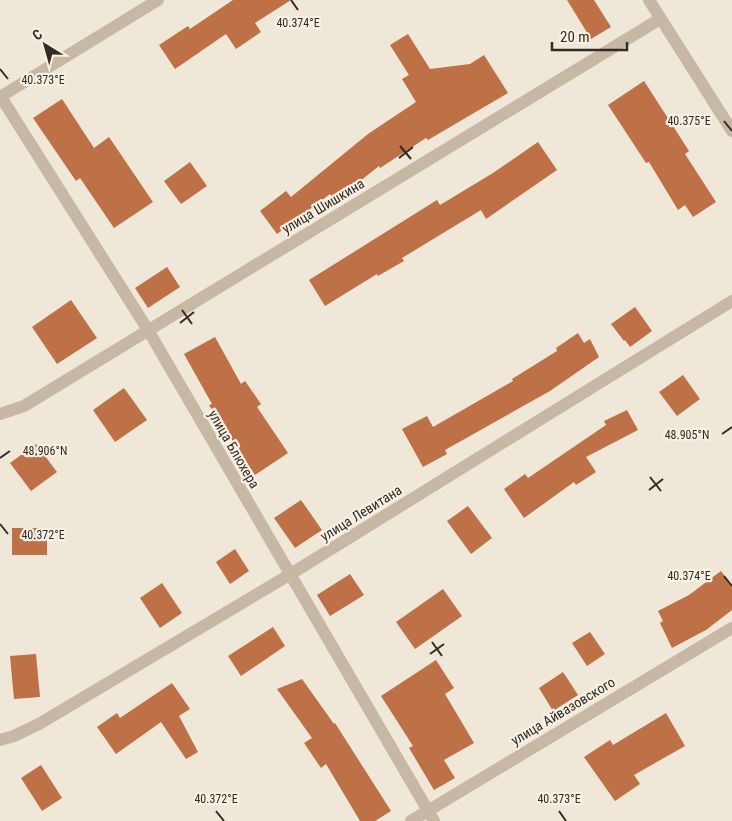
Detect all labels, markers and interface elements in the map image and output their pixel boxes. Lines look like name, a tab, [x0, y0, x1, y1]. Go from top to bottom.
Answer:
text: 40.374°E	[276, 16, 320, 30]
north arrow	[20, 20, 70, 70]
scale bar	[552, 20, 627, 52]
text: С	[29, 26, 45, 43]
text: 20 m	[560, 28, 590, 46]
text: 40.373°E	[21, 73, 65, 87]
text: 40.375°E	[667, 114, 711, 128]
street label: улица Шишкина	[279, 175, 367, 237]
street label: улица Блюхера	[205, 407, 263, 491]
text: 48.905°N	[665, 428, 709, 442]
text: 48.906°N	[23, 444, 67, 458]
street label: улица Левитана	[317, 482, 405, 544]
text: 40.372°E	[21, 528, 65, 542]
text: 40.374°E	[667, 569, 711, 583]
street label: улица Айвазовского	[508, 674, 618, 748]
text: 40.372°E	[194, 792, 238, 806]
text: 40.373°E	[537, 792, 581, 806]

